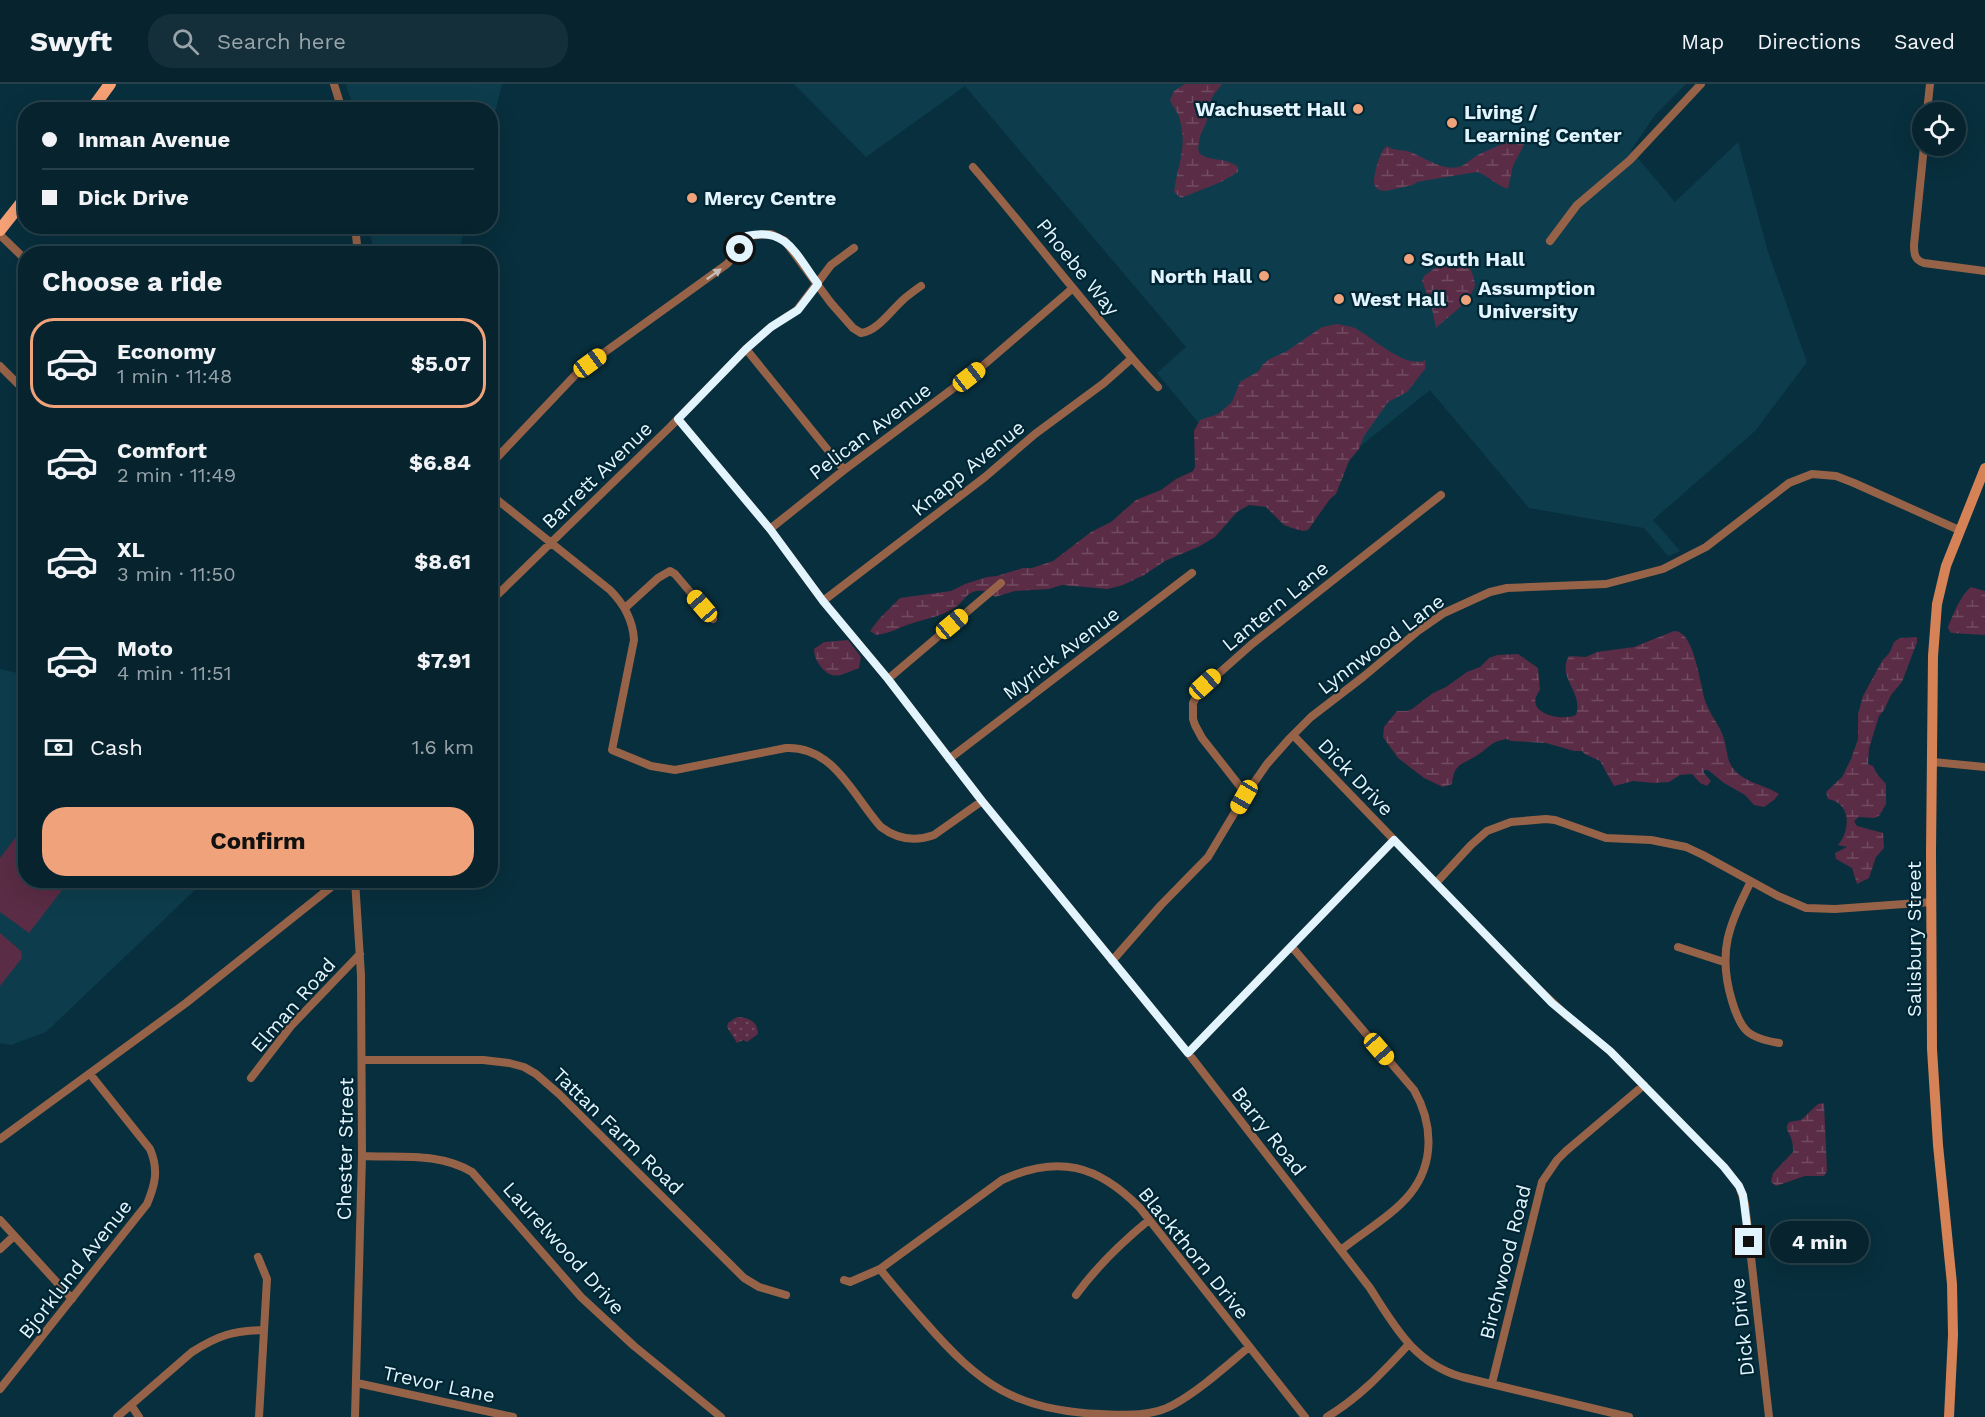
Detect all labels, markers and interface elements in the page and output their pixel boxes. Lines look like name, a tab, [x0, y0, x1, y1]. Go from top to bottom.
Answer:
search box	[148, 14, 568, 68]
text: Swyft	[30, 25, 112, 58]
icon: search	[169, 25, 202, 58]
text: Search here	[217, 29, 346, 54]
text: Map	[1681, 29, 1724, 54]
text: Directions	[1757, 29, 1861, 54]
text: Saved	[1894, 29, 1955, 54]
place label: Wachusett Hall	[1195, 97, 1346, 121]
place label: Living / Learning Center	[1464, 100, 1622, 147]
marker: Wachusett Hall	[1351, 102, 1365, 116]
map controls	[1912, 102, 1966, 156]
button: locate	[1912, 102, 1966, 156]
marker: Living / Learning Center	[1445, 116, 1459, 130]
text: Inman Avenue	[78, 127, 230, 152]
text: Dick Drive	[78, 185, 189, 210]
place label: Mercy Centre	[704, 186, 836, 210]
marker: Mercy Centre	[685, 191, 699, 205]
street label: Phoebe Way	[1032, 214, 1125, 321]
route start	[726, 235, 753, 262]
place label: South Hall	[1421, 247, 1525, 271]
marker: South Hall	[1402, 252, 1416, 266]
place label: North Hall	[1150, 264, 1252, 288]
text: Choose a ride	[42, 266, 222, 298]
one-way arrow	[706, 268, 721, 280]
marker: North Hall	[1257, 269, 1271, 283]
place label: Assumption University	[1478, 276, 1595, 323]
place label: West Hall	[1351, 287, 1446, 311]
marker: West Hall	[1332, 292, 1346, 306]
marker: Assumption University	[1459, 293, 1473, 307]
icon: car	[45, 336, 99, 390]
text: Economy	[117, 339, 216, 364]
car	[570, 345, 610, 381]
text: $5.07	[411, 351, 471, 376]
car	[949, 359, 989, 395]
text: 1 min · 11:48	[117, 364, 232, 388]
street label: Pelican Avenue	[804, 377, 936, 485]
street label: Knapp Avenue	[907, 415, 1029, 521]
street label: Barrett Avenue	[537, 416, 657, 534]
icon: car	[45, 435, 99, 489]
text: Comfort	[117, 438, 207, 463]
text: $6.84	[409, 450, 471, 475]
text: 2 min · 11:49	[117, 463, 236, 487]
icon: car	[45, 534, 99, 588]
text: XL	[117, 537, 145, 562]
text: $8.61	[414, 549, 471, 574]
street label: Lantern Lane	[1217, 556, 1333, 656]
text: 3 min · 11:50	[117, 562, 236, 586]
car	[683, 587, 721, 625]
street label: Lynnwood Lane	[1313, 589, 1449, 699]
street label: Myrick Avenue	[998, 601, 1124, 705]
car	[932, 606, 972, 642]
icon: car	[45, 633, 99, 687]
text: Moto	[117, 636, 173, 661]
text: $7.91	[417, 648, 471, 673]
text: 4 min · 11:51	[117, 661, 232, 685]
car	[1186, 665, 1224, 703]
icon: cash	[42, 731, 75, 764]
street label: Dick Drive	[1313, 733, 1399, 821]
text: Cash	[90, 735, 143, 760]
text: 1.6 km	[412, 735, 474, 759]
car	[1227, 777, 1261, 817]
button: Confirm	[42, 807, 474, 876]
street label: Salisbury Street	[1902, 860, 1926, 1017]
street label: Elman Road	[245, 953, 341, 1057]
car	[1360, 1030, 1398, 1068]
street label: Tattan Farm Road	[548, 1063, 688, 1199]
street label: Chester Street	[332, 1077, 358, 1221]
street label: Barry Road	[1227, 1082, 1311, 1180]
street label: Laurelwood Drive	[498, 1177, 630, 1319]
street label: Blackthorn Drive	[1133, 1182, 1255, 1324]
street label: Birchwood Road	[1474, 1182, 1536, 1342]
street label: Bjorklund Avenue	[13, 1195, 137, 1343]
callout: 4 min	[1770, 1221, 1869, 1263]
route end	[1735, 1228, 1762, 1255]
text: 4 min	[1792, 1230, 1847, 1254]
street label: Dick Drive	[1725, 1277, 1759, 1377]
street label: Trevor Lane	[381, 1360, 497, 1408]

